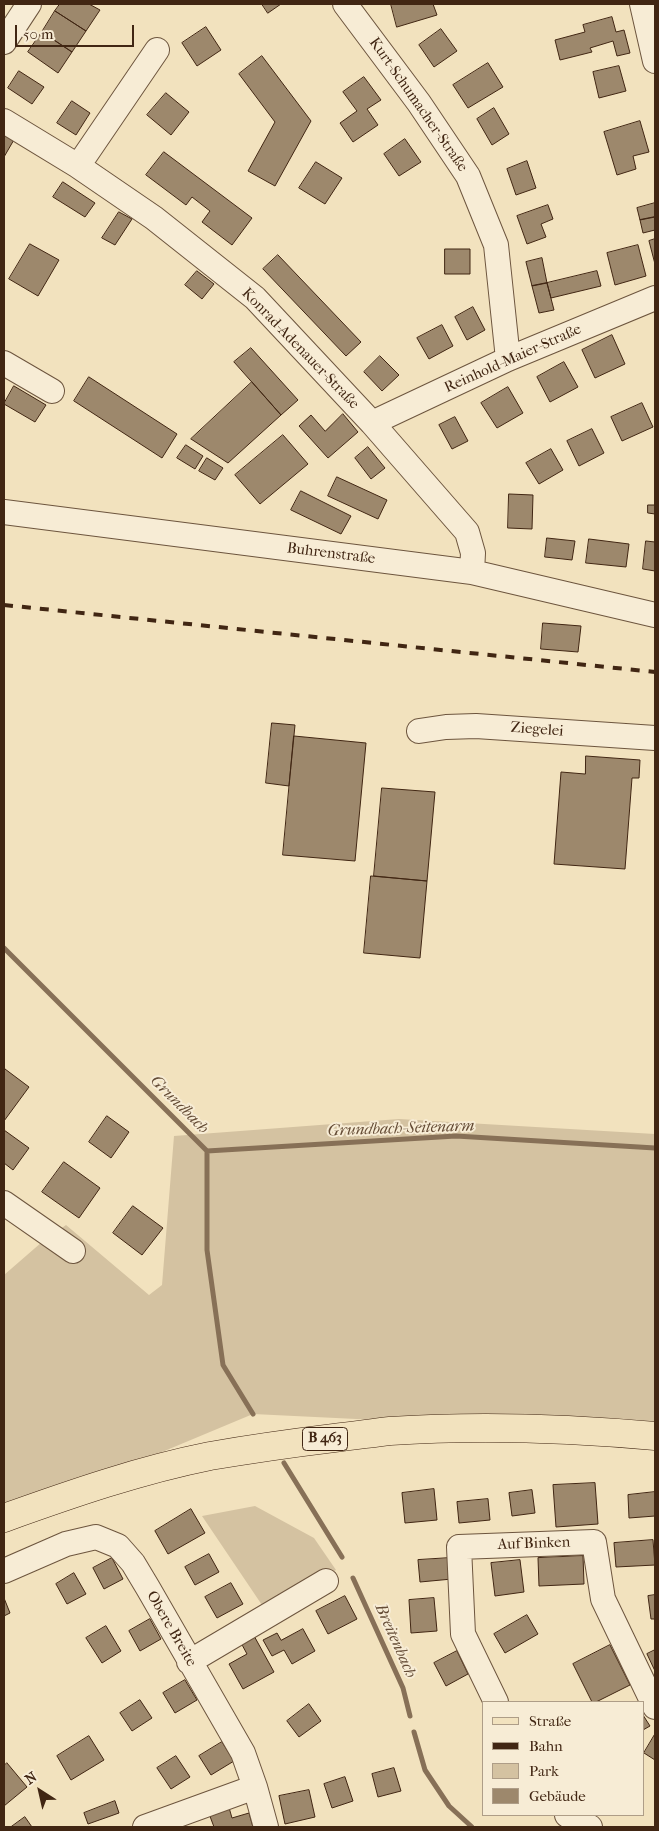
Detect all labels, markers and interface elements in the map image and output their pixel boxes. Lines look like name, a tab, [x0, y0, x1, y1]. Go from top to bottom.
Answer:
scale bar	[18, 15, 136, 47]
text: 50 m	[23, 25, 53, 43]
street label: Kurt-Schumacher-Straße	[365, 34, 471, 176]
street label: Konrad-Adenauer-Straße	[237, 285, 363, 413]
street label: Reinhold-Maier-Straße	[442, 321, 584, 397]
street label: Buhrenstraße	[286, 540, 376, 568]
street label: Ziegelei	[510, 719, 564, 741]
water label: Grundbach	[146, 1072, 212, 1138]
water label: Grundbach-Seitenarm	[327, 1117, 475, 1141]
road number: B 463	[302, 1428, 348, 1450]
street label: Auf Binken	[497, 1534, 571, 1554]
street label: Obere Breite	[142, 1588, 200, 1670]
water label: Breitenbach	[370, 1601, 420, 1681]
legend	[482, 1701, 644, 1816]
text: Straße	[529, 1712, 571, 1730]
text: Bahn	[529, 1737, 563, 1755]
text: Park	[529, 1762, 559, 1780]
north arrow	[15, 1766, 65, 1816]
text: N	[22, 1768, 40, 1788]
text: Gebäude	[529, 1787, 586, 1805]

